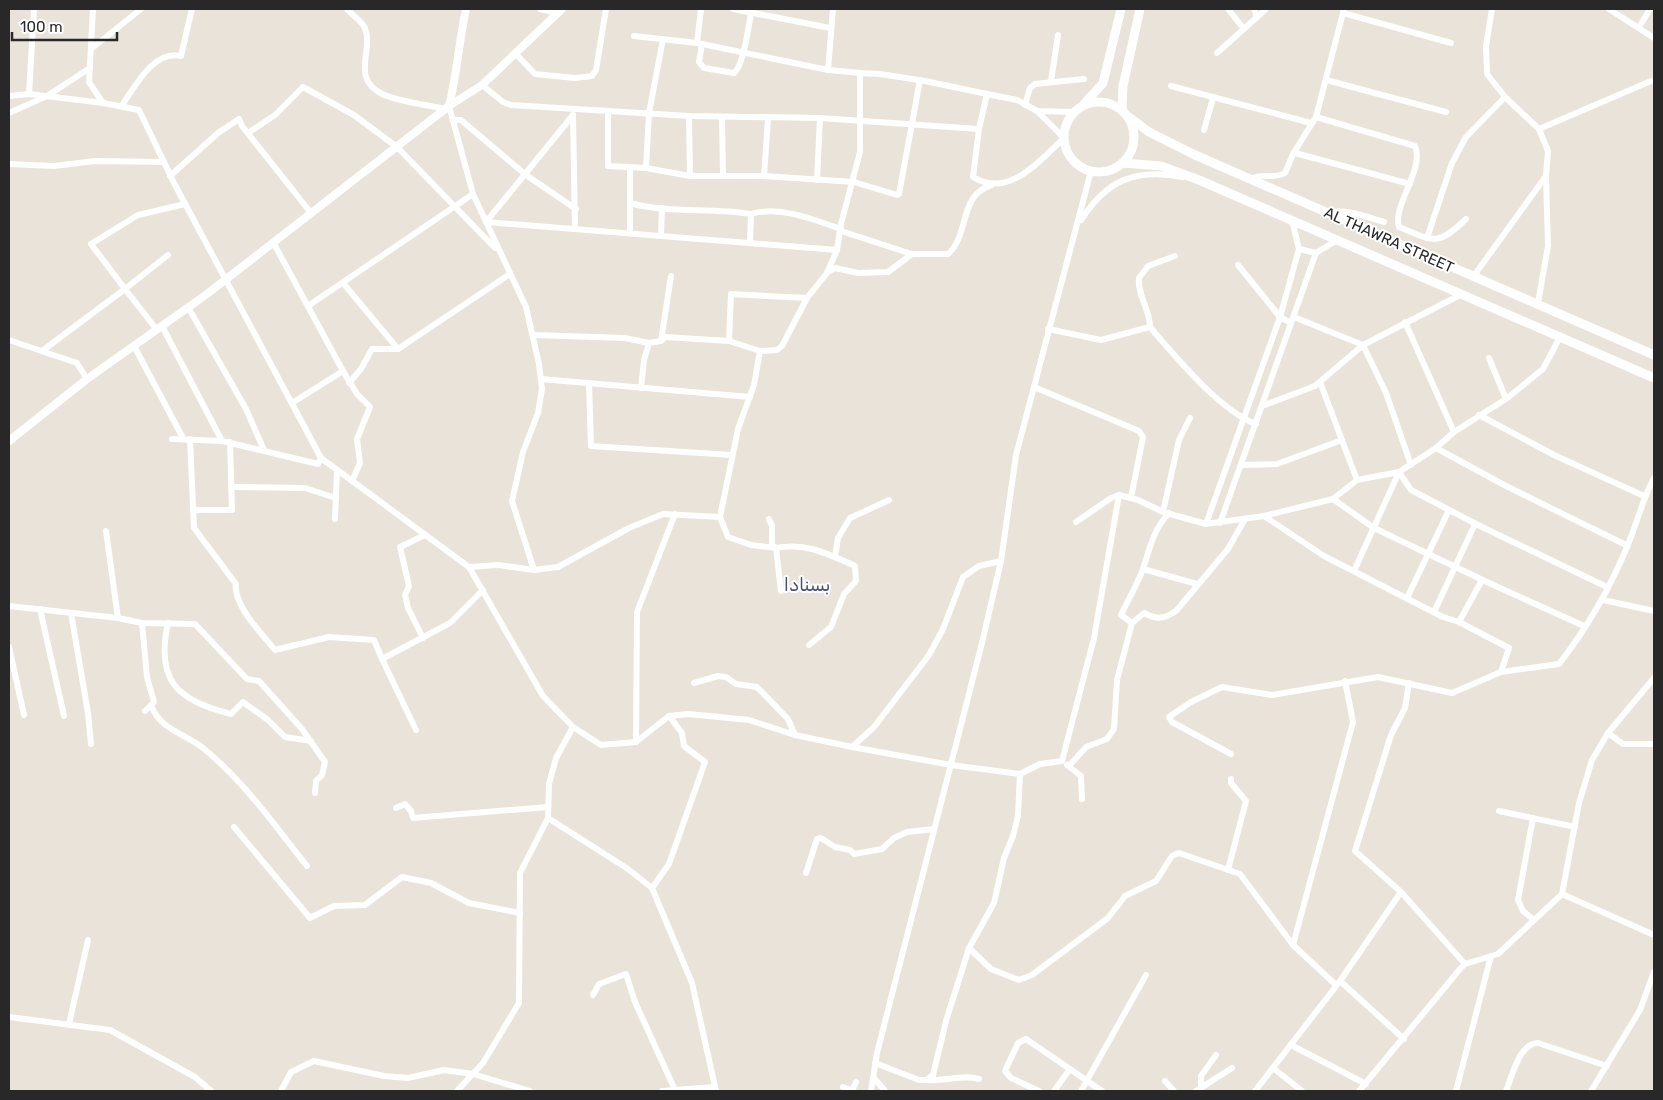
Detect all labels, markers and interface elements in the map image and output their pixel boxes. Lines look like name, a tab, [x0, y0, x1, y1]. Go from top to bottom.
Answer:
scale bar	[12, 10, 118, 42]
text: 100 m	[20, 18, 62, 36]
street label: AL THAWRA STREET	[1321, 203, 1457, 277]
district label: بسنادا	[784, 574, 830, 596]

